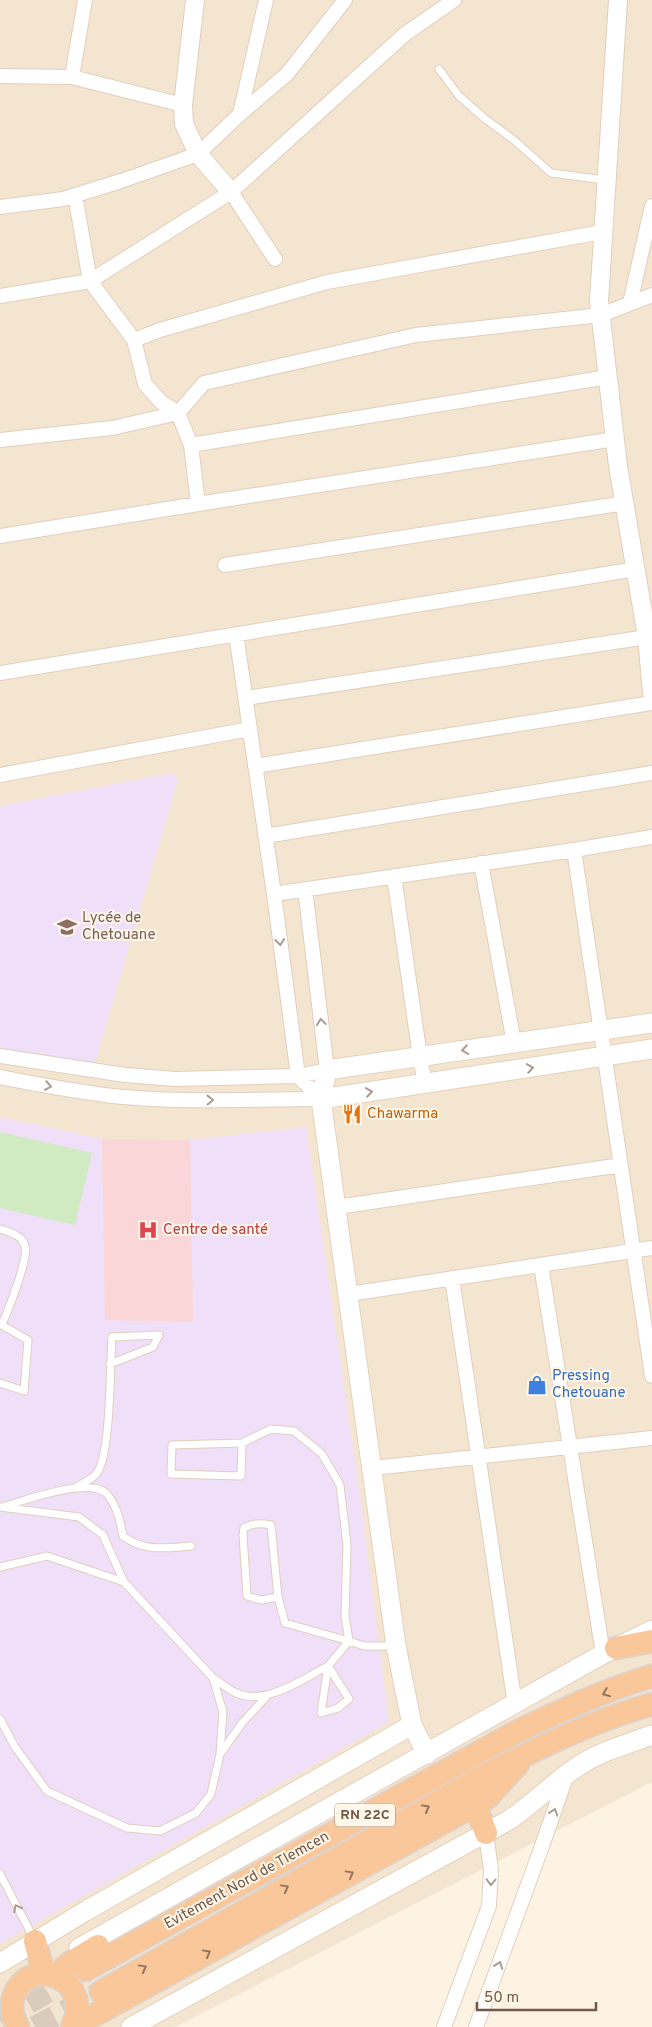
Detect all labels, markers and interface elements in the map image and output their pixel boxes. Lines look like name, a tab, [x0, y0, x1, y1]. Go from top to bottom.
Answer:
place label: Lycée de Chetouane	[82, 909, 156, 945]
school or university icon: Lycée de Chetouane	[56, 916, 78, 938]
one-way arrow	[274, 938, 285, 946]
one-way arrow	[316, 1017, 327, 1025]
one-way arrow	[461, 1044, 469, 1055]
one-way arrow	[525, 1063, 534, 1073]
one-way arrow	[43, 1081, 52, 1091]
one-way arrow	[365, 1087, 373, 1097]
one-way arrow	[206, 1095, 214, 1105]
restaurant icon: Chawarma	[341, 1103, 363, 1125]
place label: Chawarma	[367, 1105, 438, 1124]
hospital icon: Centre de santé	[137, 1219, 159, 1241]
place label: Centre de santé	[163, 1221, 268, 1240]
place label: Pressing Chetouane	[552, 1367, 626, 1403]
shop icon: Pressing Chetouane	[526, 1374, 548, 1396]
one-way arrow	[602, 1686, 611, 1697]
road number: RN 22C	[335, 1804, 395, 1826]
one-way arrow	[421, 1804, 430, 1814]
one-way arrow	[548, 1808, 558, 1817]
street label: Evitement Nord de Tlemcen	[161, 1828, 333, 1934]
one-way arrow	[344, 1870, 353, 1880]
one-way arrow	[486, 1878, 496, 1886]
one-way arrow	[279, 1884, 288, 1894]
one-way arrow	[13, 1904, 23, 1913]
one-way arrow	[202, 1949, 211, 1959]
one-way arrow	[493, 1961, 503, 1970]
one-way arrow	[138, 1964, 147, 1974]
scale bar	[477, 1980, 596, 2012]
text: 50 m	[484, 1989, 519, 2008]

